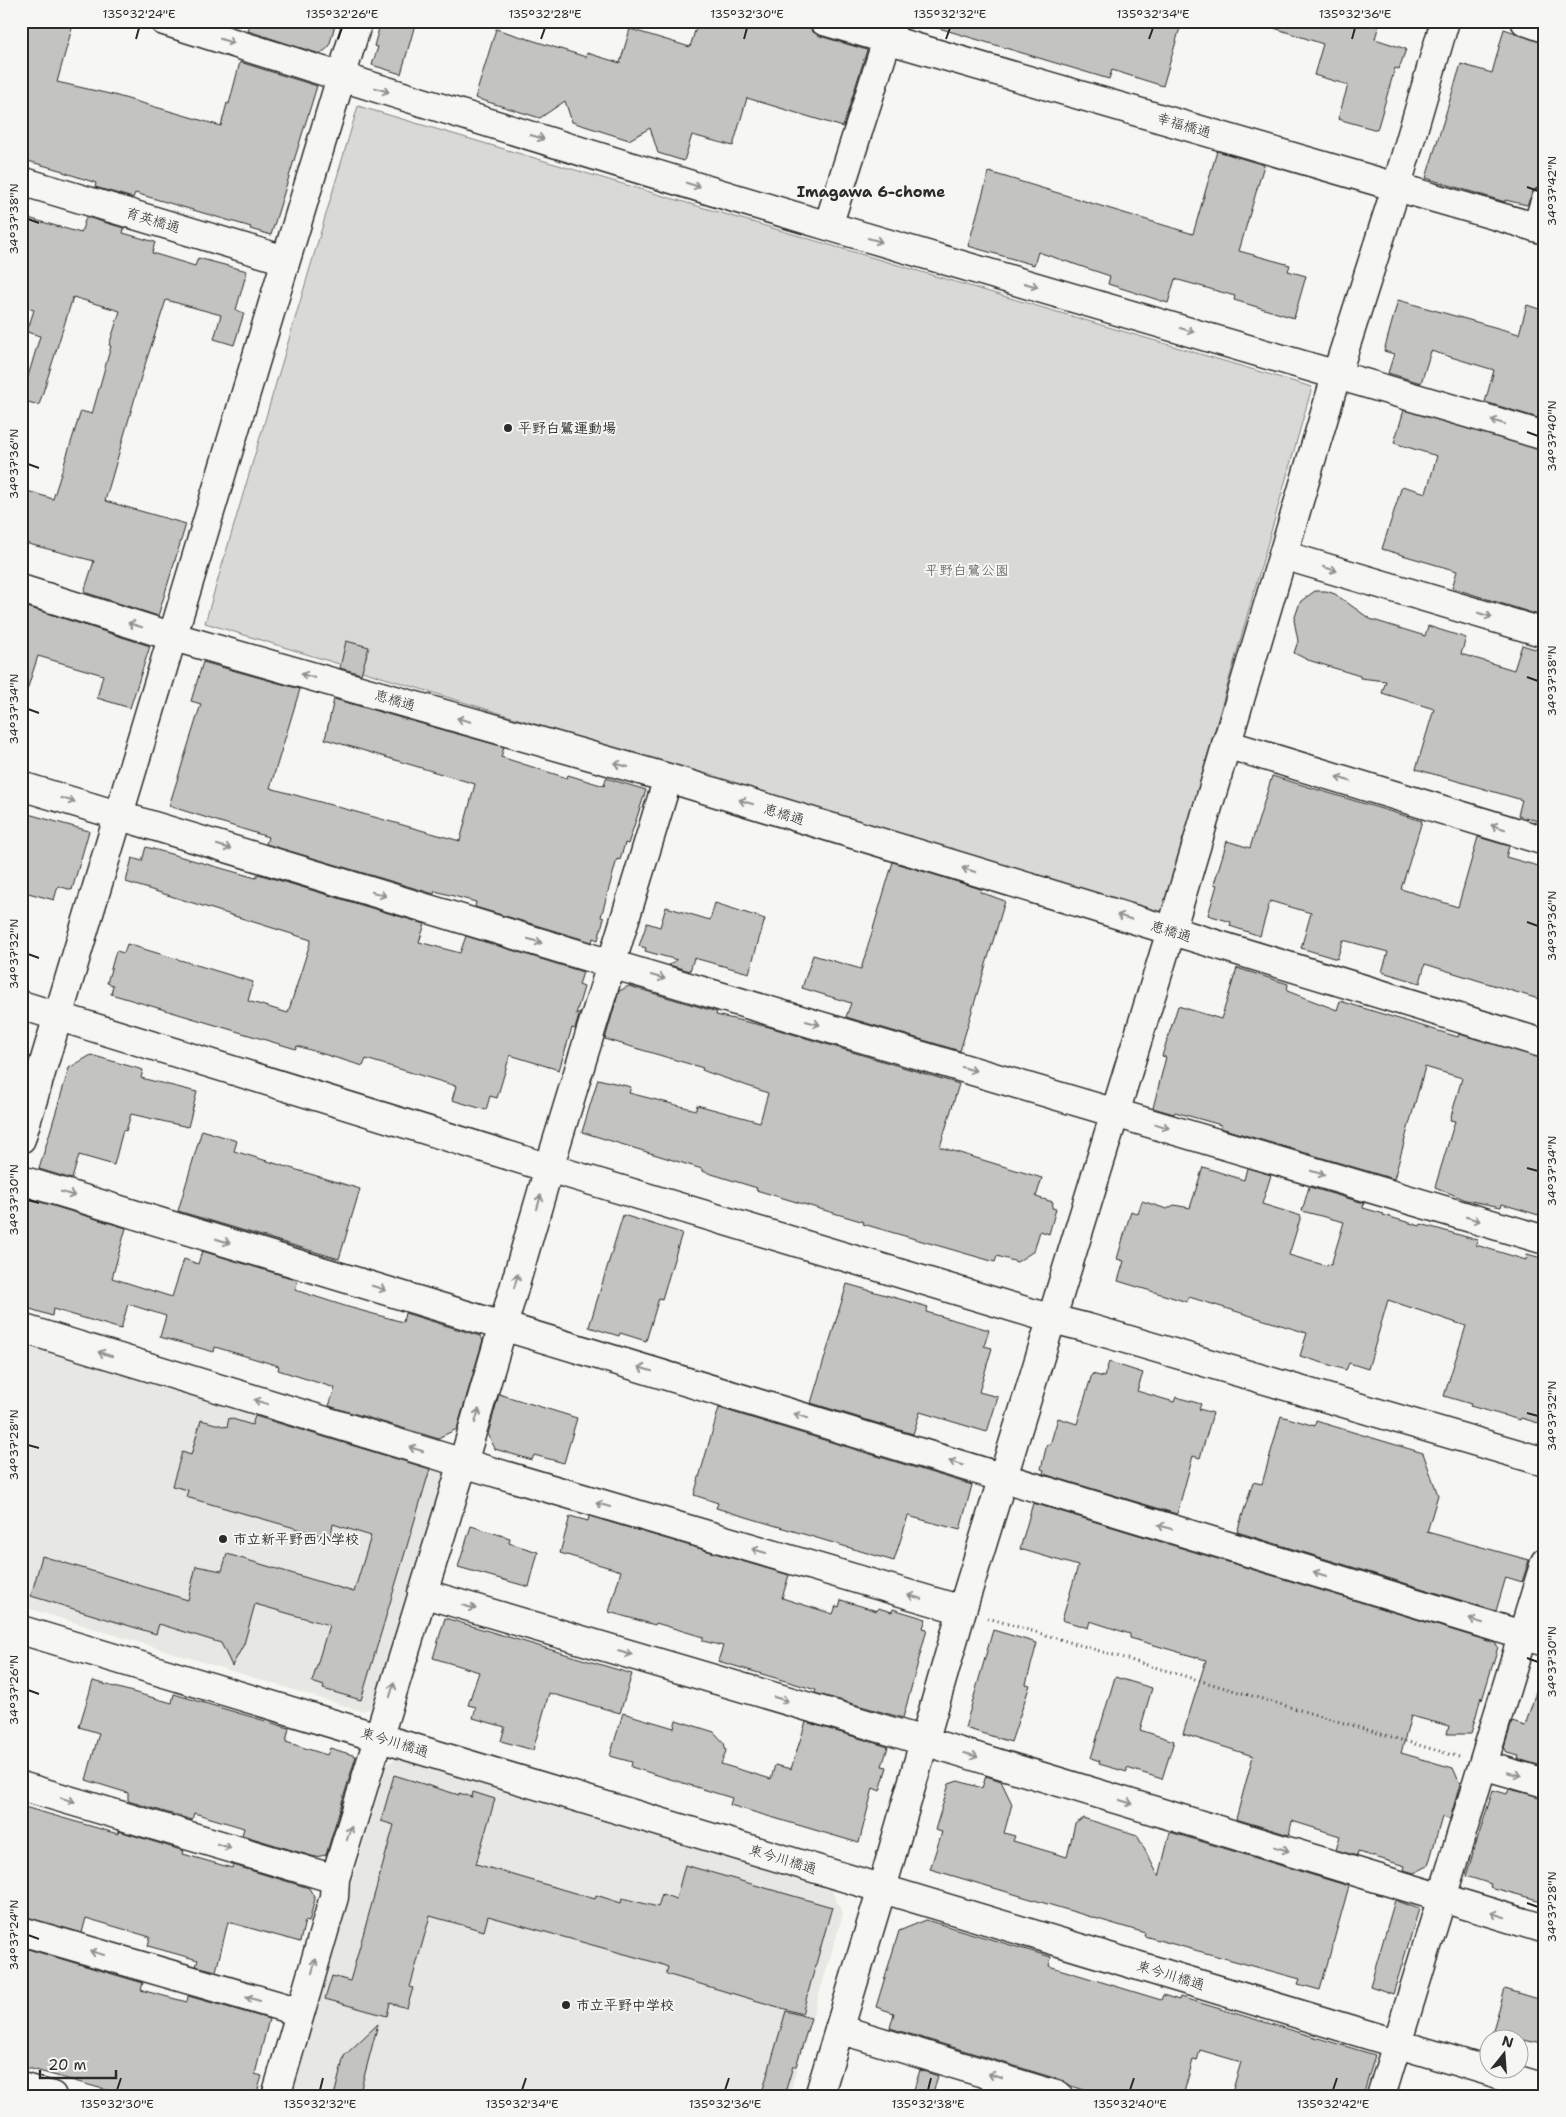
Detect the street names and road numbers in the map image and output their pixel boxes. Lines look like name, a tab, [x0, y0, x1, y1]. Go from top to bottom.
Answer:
street label: 幸福橋通	[1155, 109, 1213, 141]
street label: 育英橋通	[124, 203, 182, 237]
street label: 恵橋通	[372, 686, 418, 714]
street label: 恵橋通	[761, 799, 807, 829]
street label: 恵橋通	[1148, 916, 1194, 946]
street label: 東今川橋通	[359, 1723, 431, 1761]
street label: 東今川橋通	[747, 1840, 819, 1878]
street label: 東今川橋通	[1135, 1956, 1207, 1994]

